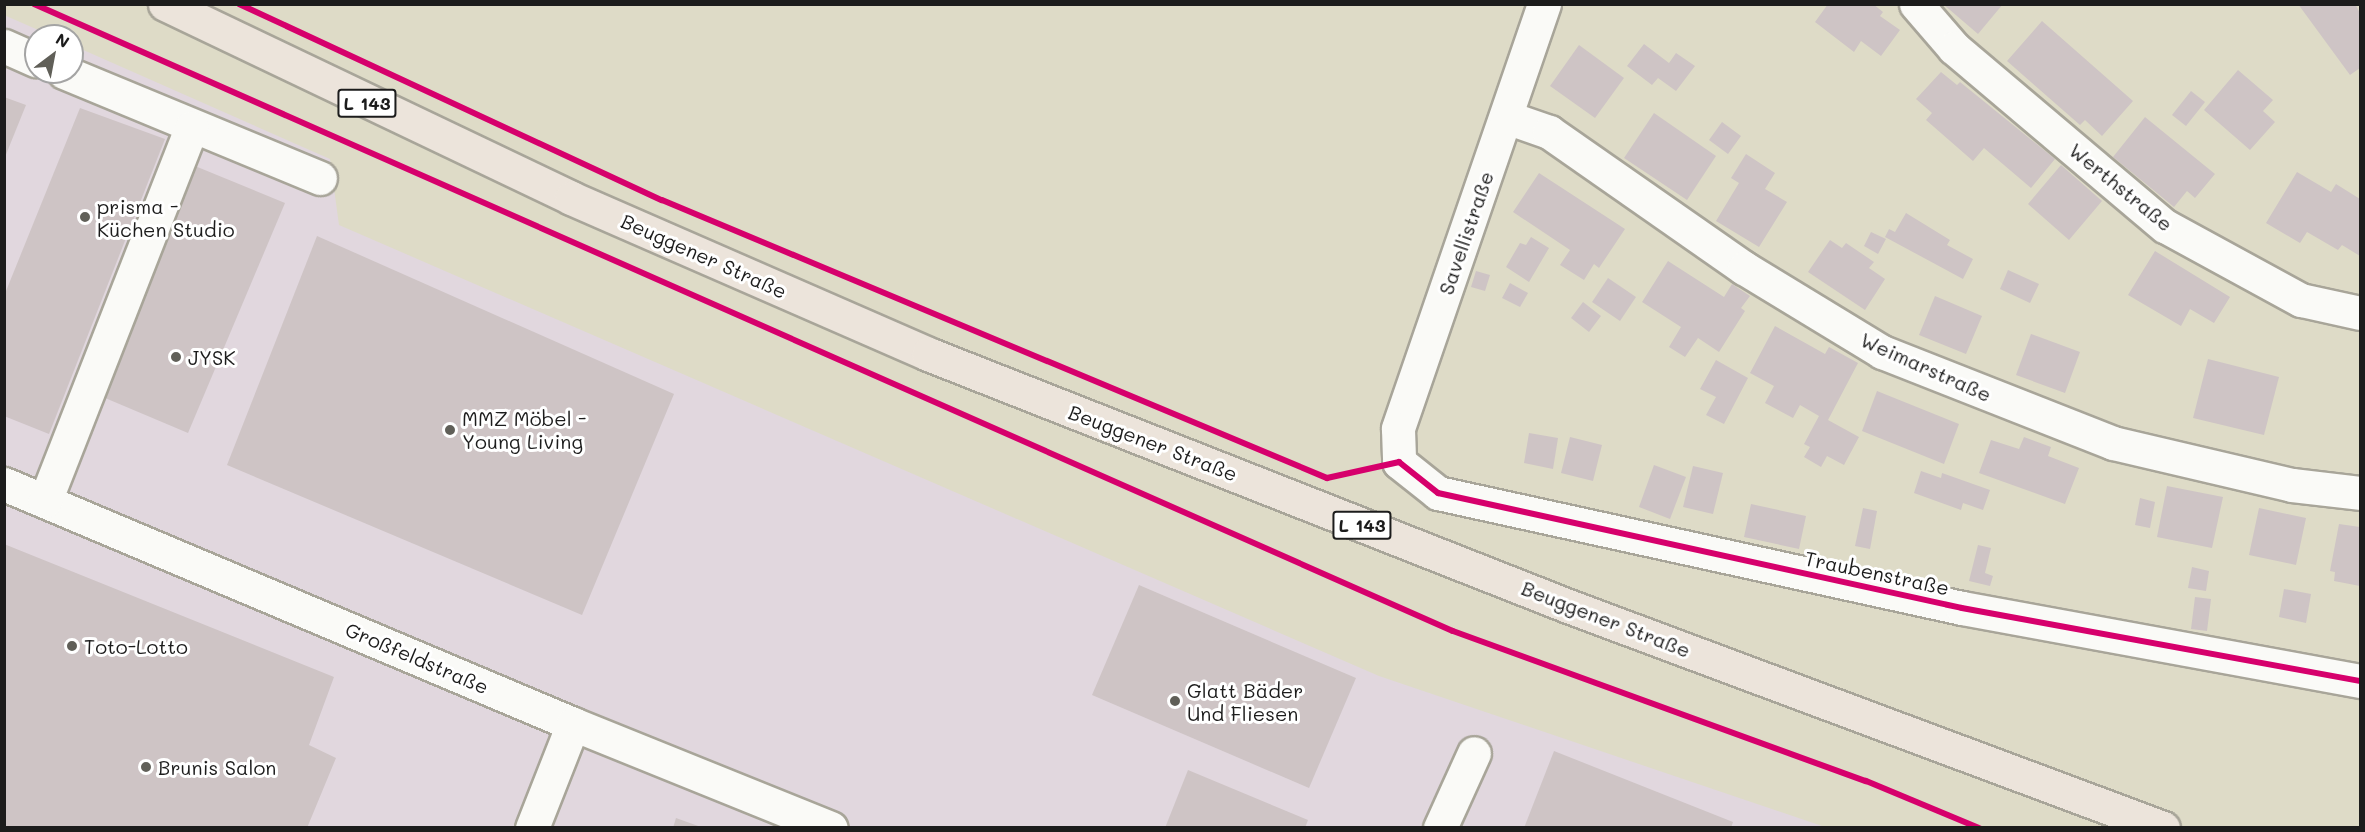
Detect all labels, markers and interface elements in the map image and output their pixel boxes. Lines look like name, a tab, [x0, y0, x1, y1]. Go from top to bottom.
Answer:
north arrow	[24, 24, 84, 84]
text: N	[52, 28, 73, 52]
road number: L 143	[337, 88, 397, 118]
street label: Werthstraße	[2064, 138, 2178, 236]
street label: Savellistraße	[1434, 168, 1498, 298]
place label: prisma - Küchen Studio	[97, 194, 235, 241]
street label: Beuggener Straße	[617, 209, 791, 303]
marker: prisma - Küchen Studio	[78, 210, 92, 224]
street label: Weimarstraße	[1857, 327, 1995, 407]
place label: JYSK	[188, 345, 235, 369]
marker: JYSK	[169, 350, 183, 364]
street label: Beuggener Straße	[1065, 400, 1241, 486]
place label: MMZ Möbel - Young Living	[462, 406, 587, 453]
marker: MMZ Möbel - Young Living	[443, 423, 457, 437]
road number: L 143	[1332, 510, 1392, 540]
street label: Traubenstraße	[1803, 546, 1951, 600]
street label: Beuggener Straße	[1518, 576, 1694, 662]
street label: Großfeldstraße	[342, 617, 492, 699]
place label: Toto-Lotto	[84, 634, 188, 658]
marker: Toto-Lotto	[65, 639, 79, 653]
place label: Glatt Bäder Und Fliesen	[1187, 678, 1303, 725]
marker: Glatt Bäder Und Fliesen	[1168, 694, 1182, 708]
place label: Brunis Salon	[158, 755, 276, 779]
marker: Brunis Salon	[139, 760, 153, 774]

